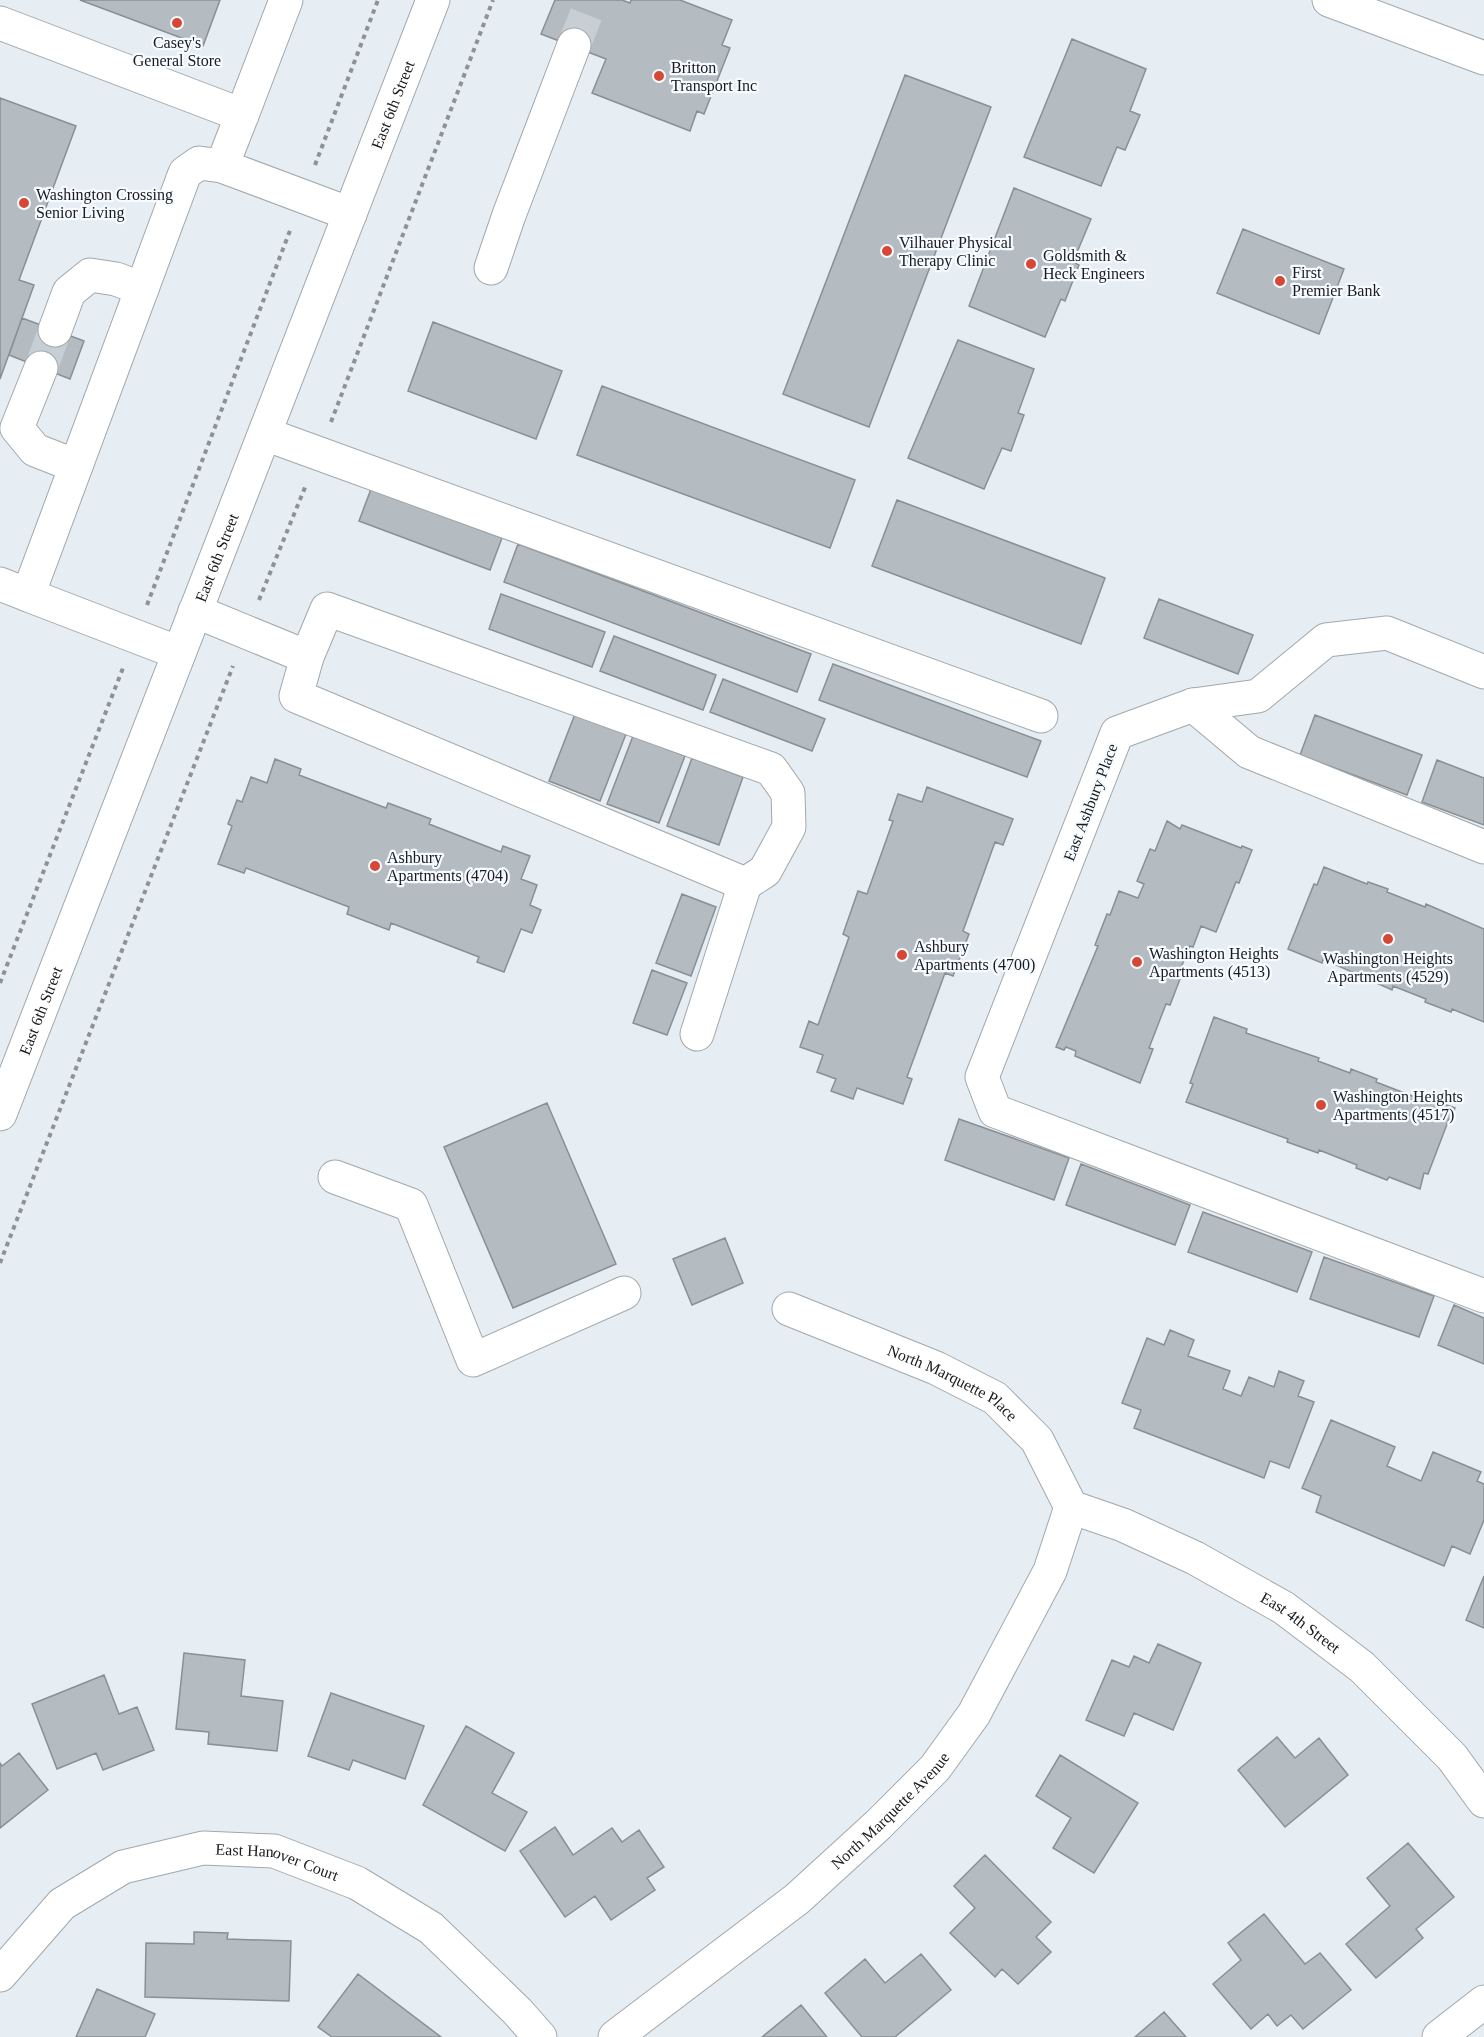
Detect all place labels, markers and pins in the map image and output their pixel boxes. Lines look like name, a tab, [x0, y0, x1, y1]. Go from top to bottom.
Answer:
marker: Casey's General Store	[170, 16, 184, 30]
place label: Casey's General Store	[133, 34, 221, 69]
place label: Britton Transport Inc	[671, 59, 757, 95]
marker: Britton Transport Inc	[652, 69, 666, 83]
place label: Washington Crossing Senior Living	[36, 186, 173, 222]
marker: Washington Crossing Senior Living	[17, 196, 31, 210]
place label: Vilhauer Physical Therapy Clinic	[899, 234, 1013, 270]
marker: Vilhauer Physical Therapy Clinic	[880, 244, 894, 258]
place label: Goldsmith & Heck Engineers	[1043, 247, 1145, 283]
marker: Goldsmith & Heck Engineers	[1024, 257, 1038, 271]
place label: First Premier Bank	[1292, 264, 1380, 299]
marker: First Premier Bank	[1273, 274, 1287, 288]
place label: Ashbury Apartments (4704)	[387, 849, 508, 885]
marker: Ashbury Apartments (4704)	[368, 859, 382, 873]
marker: Washington Heights Apartments (4529)	[1381, 932, 1395, 946]
place label: Ashbury Apartments (4700)	[914, 938, 1035, 974]
place label: Washington Heights Apartments (4513)	[1149, 945, 1279, 981]
marker: Ashbury Apartments (4700)	[895, 948, 909, 962]
place label: Washington Heights Apartments (4529)	[1323, 950, 1453, 986]
marker: Washington Heights Apartments (4513)	[1130, 955, 1144, 969]
place label: Washington Heights Apartments (4517)	[1333, 1088, 1463, 1124]
marker: Washington Heights Apartments (4517)	[1314, 1098, 1328, 1112]

